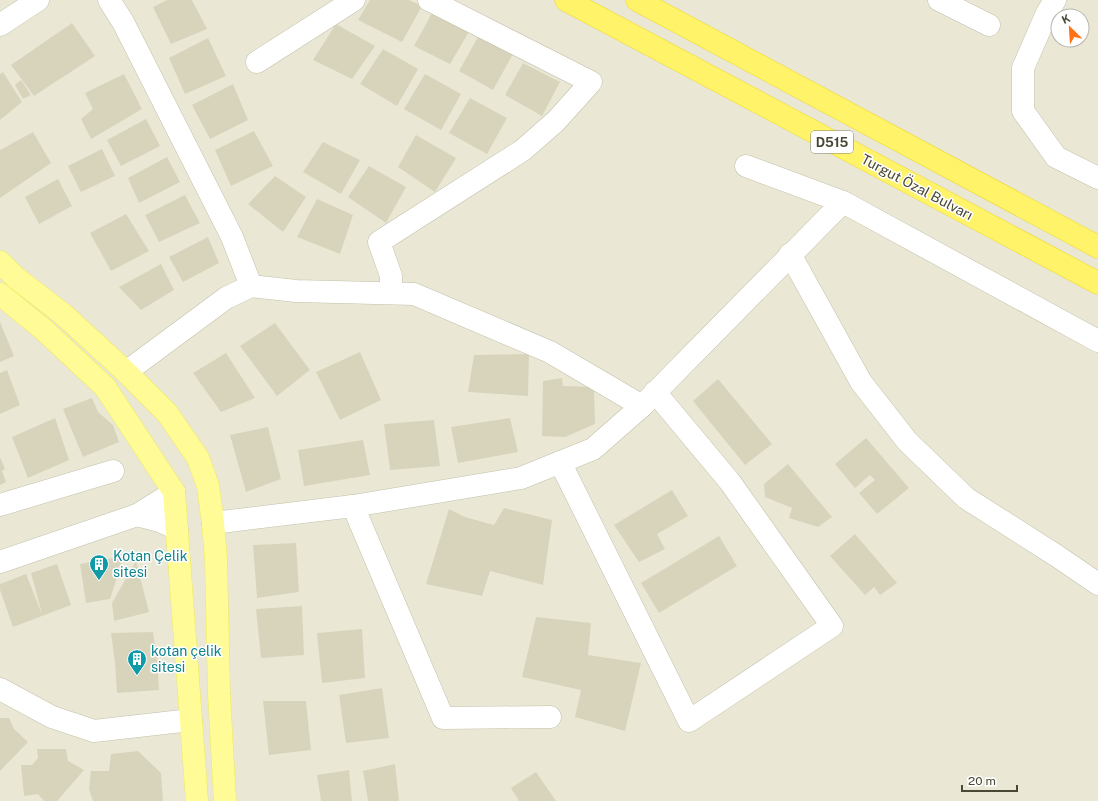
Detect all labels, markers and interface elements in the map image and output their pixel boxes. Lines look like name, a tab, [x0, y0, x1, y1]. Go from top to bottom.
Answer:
north arrow	[1050, 8, 1090, 48]
text: K	[1060, 12, 1072, 26]
road number: D515	[811, 131, 853, 153]
street label: Turgut Özal Bulvarı	[859, 149, 976, 223]
place label: Kotan Çelik sitesi	[113, 548, 188, 580]
building icon: Kotan Çelik sitesi	[88, 553, 110, 581]
place label: kotan çelik sitesi	[151, 643, 222, 675]
building icon: kotan çelik sitesi	[126, 648, 148, 676]
scale bar	[962, 767, 1017, 793]
text: 20 m	[968, 774, 996, 788]

